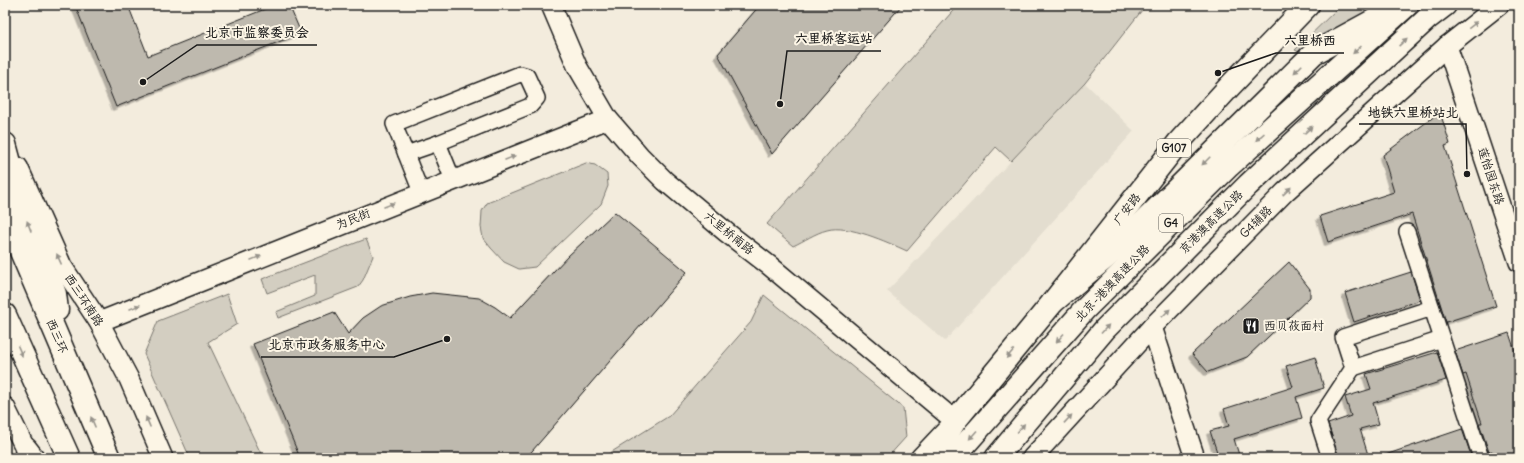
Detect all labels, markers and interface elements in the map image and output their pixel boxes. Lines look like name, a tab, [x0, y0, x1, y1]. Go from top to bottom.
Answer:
callout: 北京市监察委员会	[197, 20, 317, 45]
one-way arrow	[1467, 21, 1478, 30]
text: 北京市监察委员会	[205, 24, 309, 41]
callout: 六里桥客运站	[787, 26, 881, 51]
callout: 六里桥西	[1276, 28, 1344, 53]
text: 六里桥客运站	[795, 30, 873, 47]
text: 六里桥西	[1284, 32, 1336, 49]
one-way arrow	[1398, 37, 1408, 46]
one-way arrow	[1352, 45, 1362, 55]
one-way arrow	[1293, 64, 1303, 74]
callout: 地铁六里桥站北	[1359, 99, 1466, 124]
text: 地铁六里桥站北	[1367, 104, 1459, 121]
one-way arrow	[1302, 125, 1313, 134]
one-way arrow	[1256, 132, 1265, 141]
road number: G107	[1157, 139, 1191, 157]
street label: 莲怡园东路	[1475, 145, 1508, 207]
one-way arrow	[505, 154, 517, 160]
one-way arrow	[1201, 156, 1211, 165]
one-way arrow	[1282, 186, 1292, 196]
street label: 京港澳高速公路	[1176, 187, 1246, 257]
street label: 广安路	[1110, 190, 1144, 227]
one-way arrow	[384, 202, 395, 208]
street label: G4辅路	[1236, 202, 1275, 241]
street label: 为民街	[333, 205, 372, 232]
street label: 六里桥南路	[701, 208, 757, 257]
road number: G4	[1159, 214, 1183, 232]
one-way arrow	[25, 219, 31, 231]
street label: 北京-港澳高速公路	[1071, 241, 1152, 324]
one-way arrow	[56, 254, 62, 265]
one-way arrow	[250, 255, 262, 261]
street label: 西三环南路	[62, 270, 107, 329]
one-way arrow	[130, 304, 141, 310]
one-way arrow	[1161, 308, 1171, 318]
street label: 西三环	[44, 316, 71, 355]
restaurant icon: 西贝莜面村	[1241, 316, 1261, 336]
place label: 西贝莜面村	[1264, 318, 1324, 333]
one-way arrow	[1101, 324, 1110, 334]
callout: 北京市政务服务中心	[261, 332, 394, 357]
one-way arrow	[1055, 332, 1064, 343]
text: 北京市政务服务中心	[268, 336, 386, 353]
one-way arrow	[18, 346, 24, 358]
one-way arrow	[1006, 349, 1015, 359]
one-way arrow	[1063, 414, 1073, 424]
one-way arrow	[90, 416, 96, 428]
one-way arrow	[145, 417, 151, 428]
one-way arrow	[1017, 423, 1026, 434]
one-way arrow	[969, 430, 978, 440]

